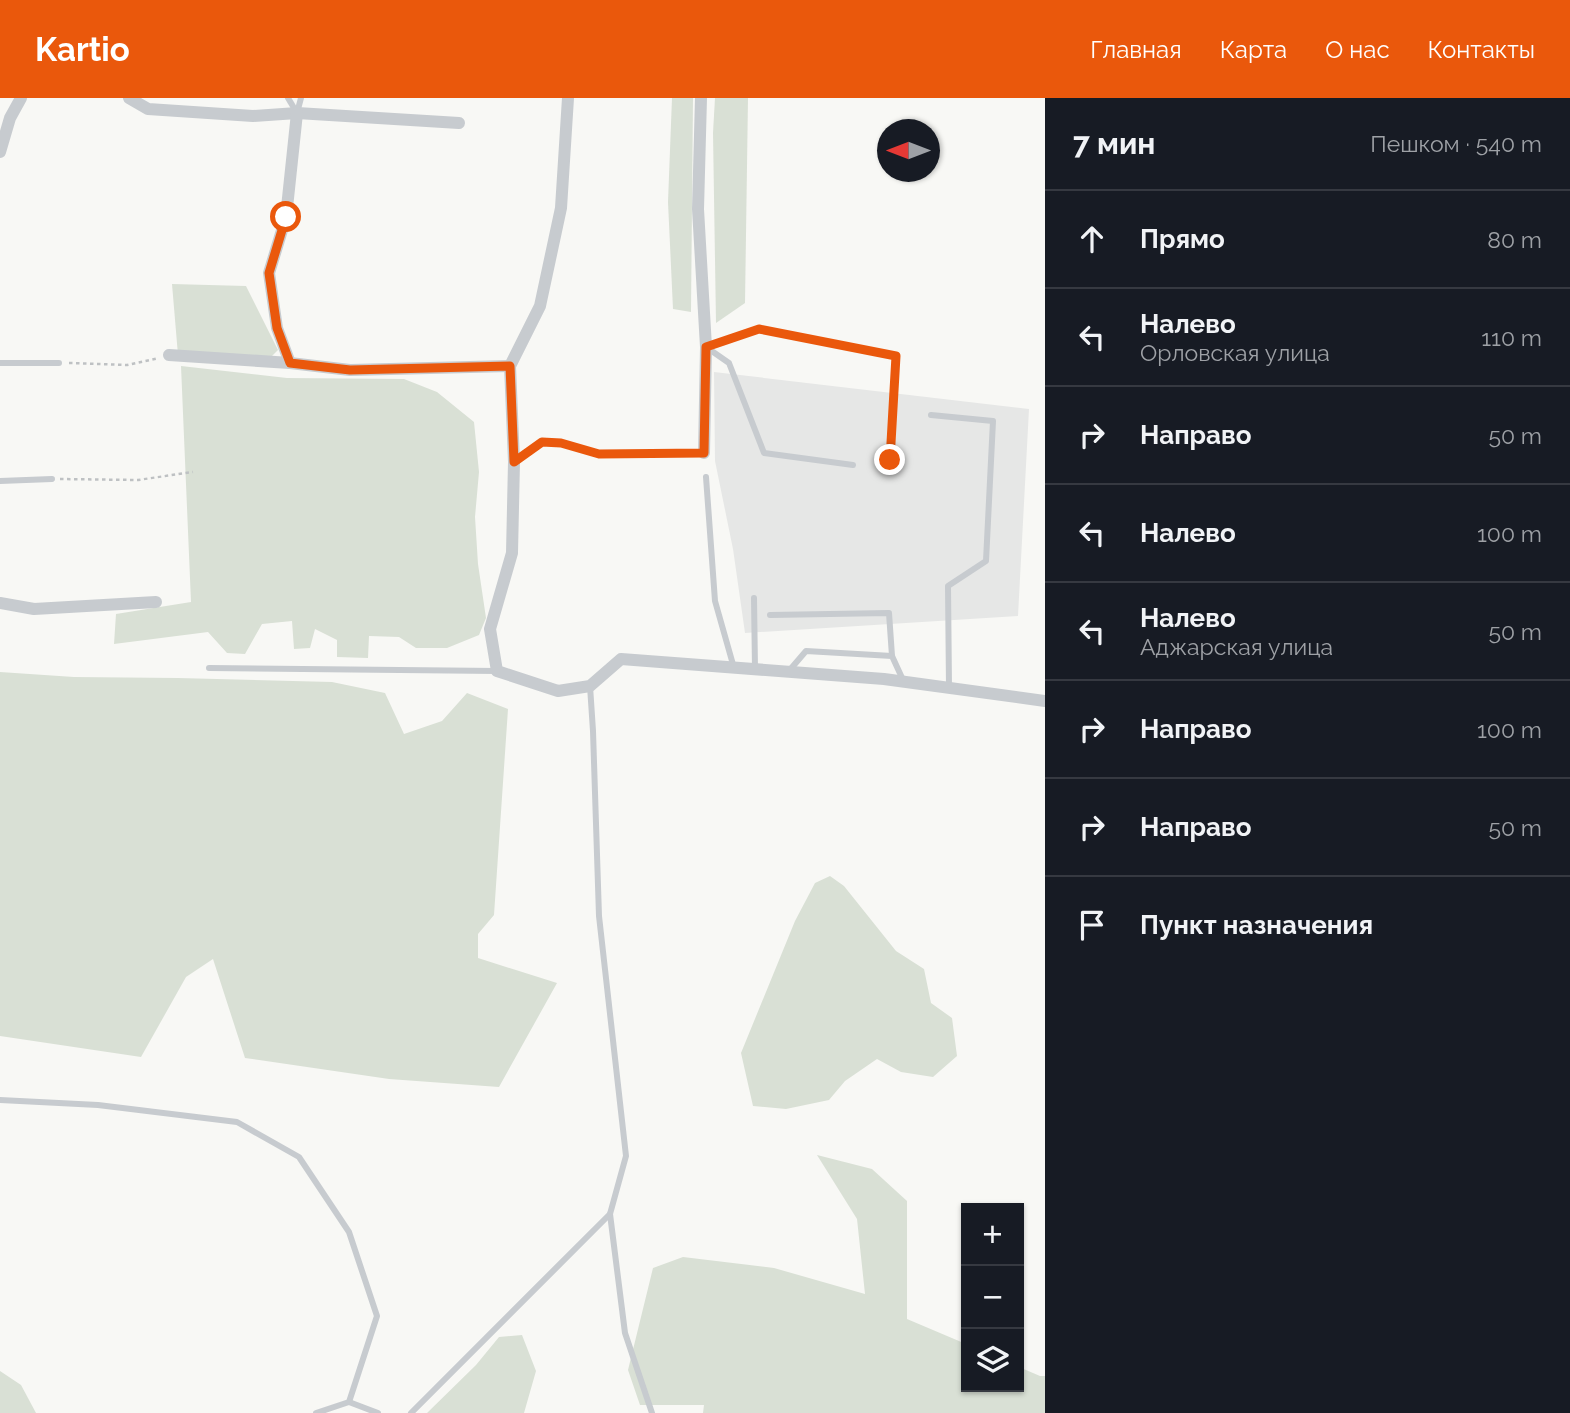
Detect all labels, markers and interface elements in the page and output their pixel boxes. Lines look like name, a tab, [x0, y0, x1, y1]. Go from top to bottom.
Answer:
text: Kartio	[35, 30, 130, 69]
text: Главная	[1090, 35, 1182, 64]
text: Карта	[1220, 35, 1287, 64]
text: О нас	[1325, 35, 1390, 64]
text: Контакты	[1428, 35, 1535, 64]
north arrow	[877, 119, 940, 182]
text: 7 мин	[1073, 126, 1155, 161]
text: Пешком · 540 m	[1370, 130, 1542, 157]
route start	[270, 201, 301, 232]
icon: ahead	[1073, 220, 1111, 258]
text: Прямо	[1140, 224, 1225, 254]
text: 80 m	[1487, 226, 1542, 253]
text: Налево	[1140, 309, 1236, 339]
icon: left	[1073, 318, 1111, 356]
text: 110 m	[1481, 324, 1542, 351]
text: Орловская улица	[1140, 339, 1330, 366]
icon: right	[1073, 416, 1111, 454]
text: Направо	[1140, 420, 1251, 450]
text: 50 m	[1488, 422, 1542, 449]
route end	[874, 444, 905, 475]
icon: left	[1073, 514, 1111, 552]
text: Налево	[1140, 518, 1236, 548]
text: 100 m	[1477, 520, 1542, 547]
text: Налево	[1140, 603, 1236, 633]
icon: left	[1073, 612, 1111, 650]
text: 50 m	[1488, 618, 1542, 645]
text: Аджарская улица	[1140, 633, 1333, 660]
icon: right	[1073, 710, 1111, 748]
text: Направо	[1140, 714, 1251, 744]
text: 100 m	[1477, 716, 1542, 743]
icon: right	[1073, 808, 1111, 846]
text: Направо	[1140, 812, 1251, 842]
text: 50 m	[1488, 814, 1542, 841]
icon: arrive	[1073, 906, 1111, 944]
text: Пункт назначения	[1140, 910, 1373, 940]
map controls	[961, 1203, 1024, 1392]
button: +	[961, 1203, 1024, 1266]
button: −	[961, 1266, 1024, 1329]
button: layers	[961, 1329, 1024, 1392]

